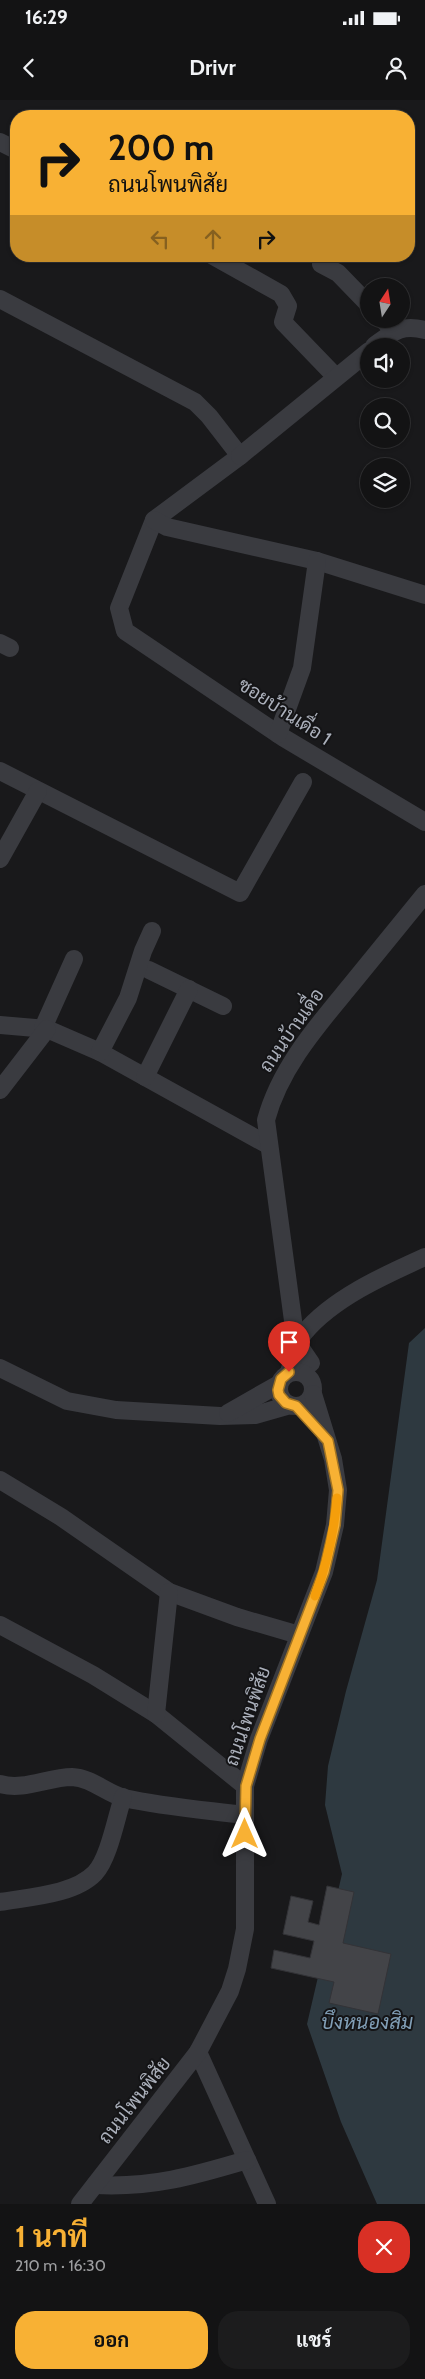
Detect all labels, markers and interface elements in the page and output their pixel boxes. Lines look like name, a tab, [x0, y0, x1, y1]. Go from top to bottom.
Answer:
text: 16:29	[25, 6, 68, 29]
icon: back	[15, 54, 43, 82]
text: Drivr	[189, 54, 236, 81]
icon: person	[382, 54, 410, 82]
text: 200 m	[108, 126, 214, 169]
icon: right	[25, 130, 90, 195]
text: ถนนโพนพิสัย	[108, 171, 228, 198]
icon: left	[146, 225, 174, 253]
icon: ahead	[199, 225, 227, 253]
icon: right	[252, 225, 280, 253]
north arrow	[360, 278, 410, 328]
map controls	[360, 278, 410, 508]
button: sound	[360, 338, 410, 388]
button: search	[360, 398, 410, 448]
button: layers	[360, 458, 410, 508]
street label: ซอยบ้านเดื่อ 1	[234, 668, 339, 750]
street label: ถนนบ้านเดื่อ	[249, 980, 329, 1077]
pin	[268, 1321, 310, 1372]
icon: arrive	[275, 1328, 303, 1356]
street label: ถนนโพนพิสัย	[219, 1663, 275, 1769]
position arrow	[218, 1807, 270, 1859]
water label: บึงหนองสิม	[321, 2009, 413, 2034]
street label: ถนนโพนพิสัย	[93, 2052, 175, 2148]
text: 1 นาที	[15, 2218, 88, 2255]
button: close	[358, 2221, 410, 2273]
text: 210 m · 16:30	[15, 2256, 106, 2275]
button: ออก	[15, 2311, 208, 2369]
button: แชร์	[218, 2311, 410, 2369]

